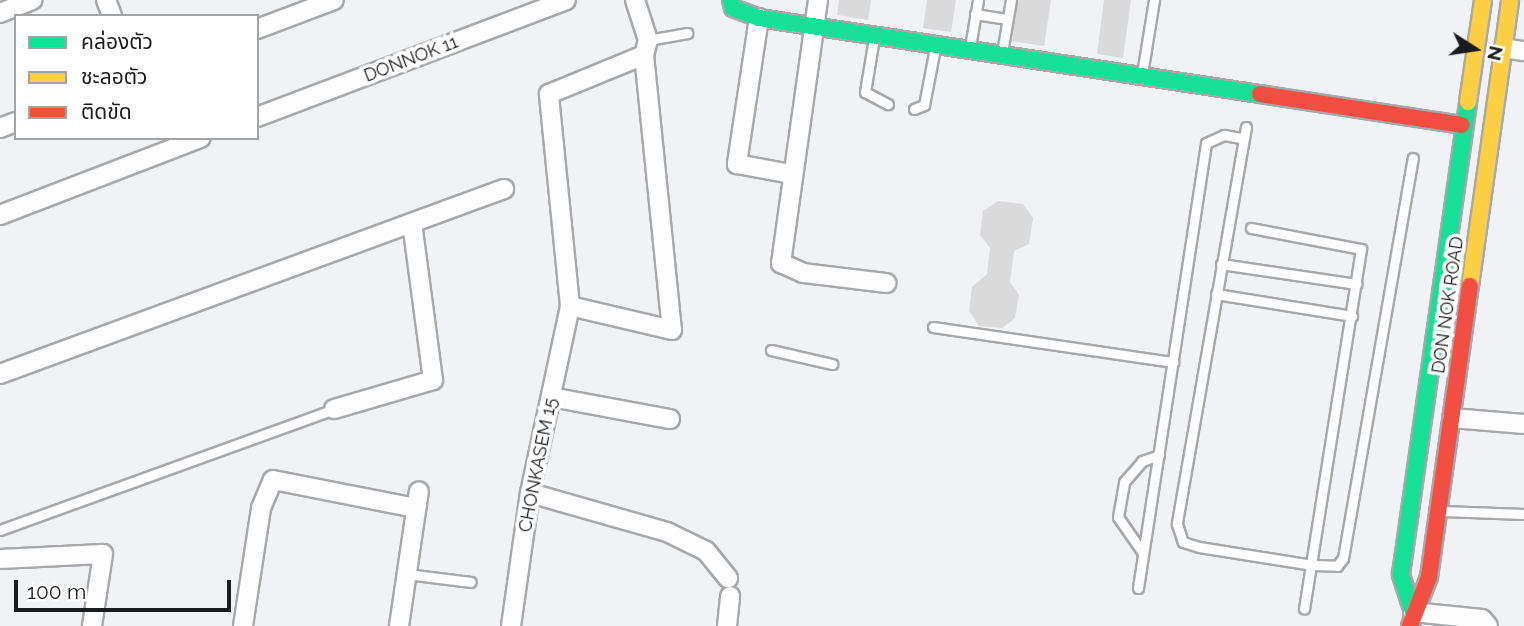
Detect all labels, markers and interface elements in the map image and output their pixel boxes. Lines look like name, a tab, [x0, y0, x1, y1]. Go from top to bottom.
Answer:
legend	[14, 14, 259, 140]
north arrow	[1440, 14, 1510, 84]
text: คล่องตัว	[81, 29, 153, 54]
street label: DONNOK 11	[361, 31, 461, 87]
text: N	[1483, 44, 1508, 63]
text: ชะลอตัว	[81, 64, 147, 89]
text: ติดขัด	[81, 99, 132, 124]
street label: DON NOK ROAD	[1428, 235, 1468, 375]
street label: CHONKASEM 15	[514, 396, 562, 534]
scale bar	[18, 566, 234, 610]
text: 100 m	[27, 579, 86, 604]

